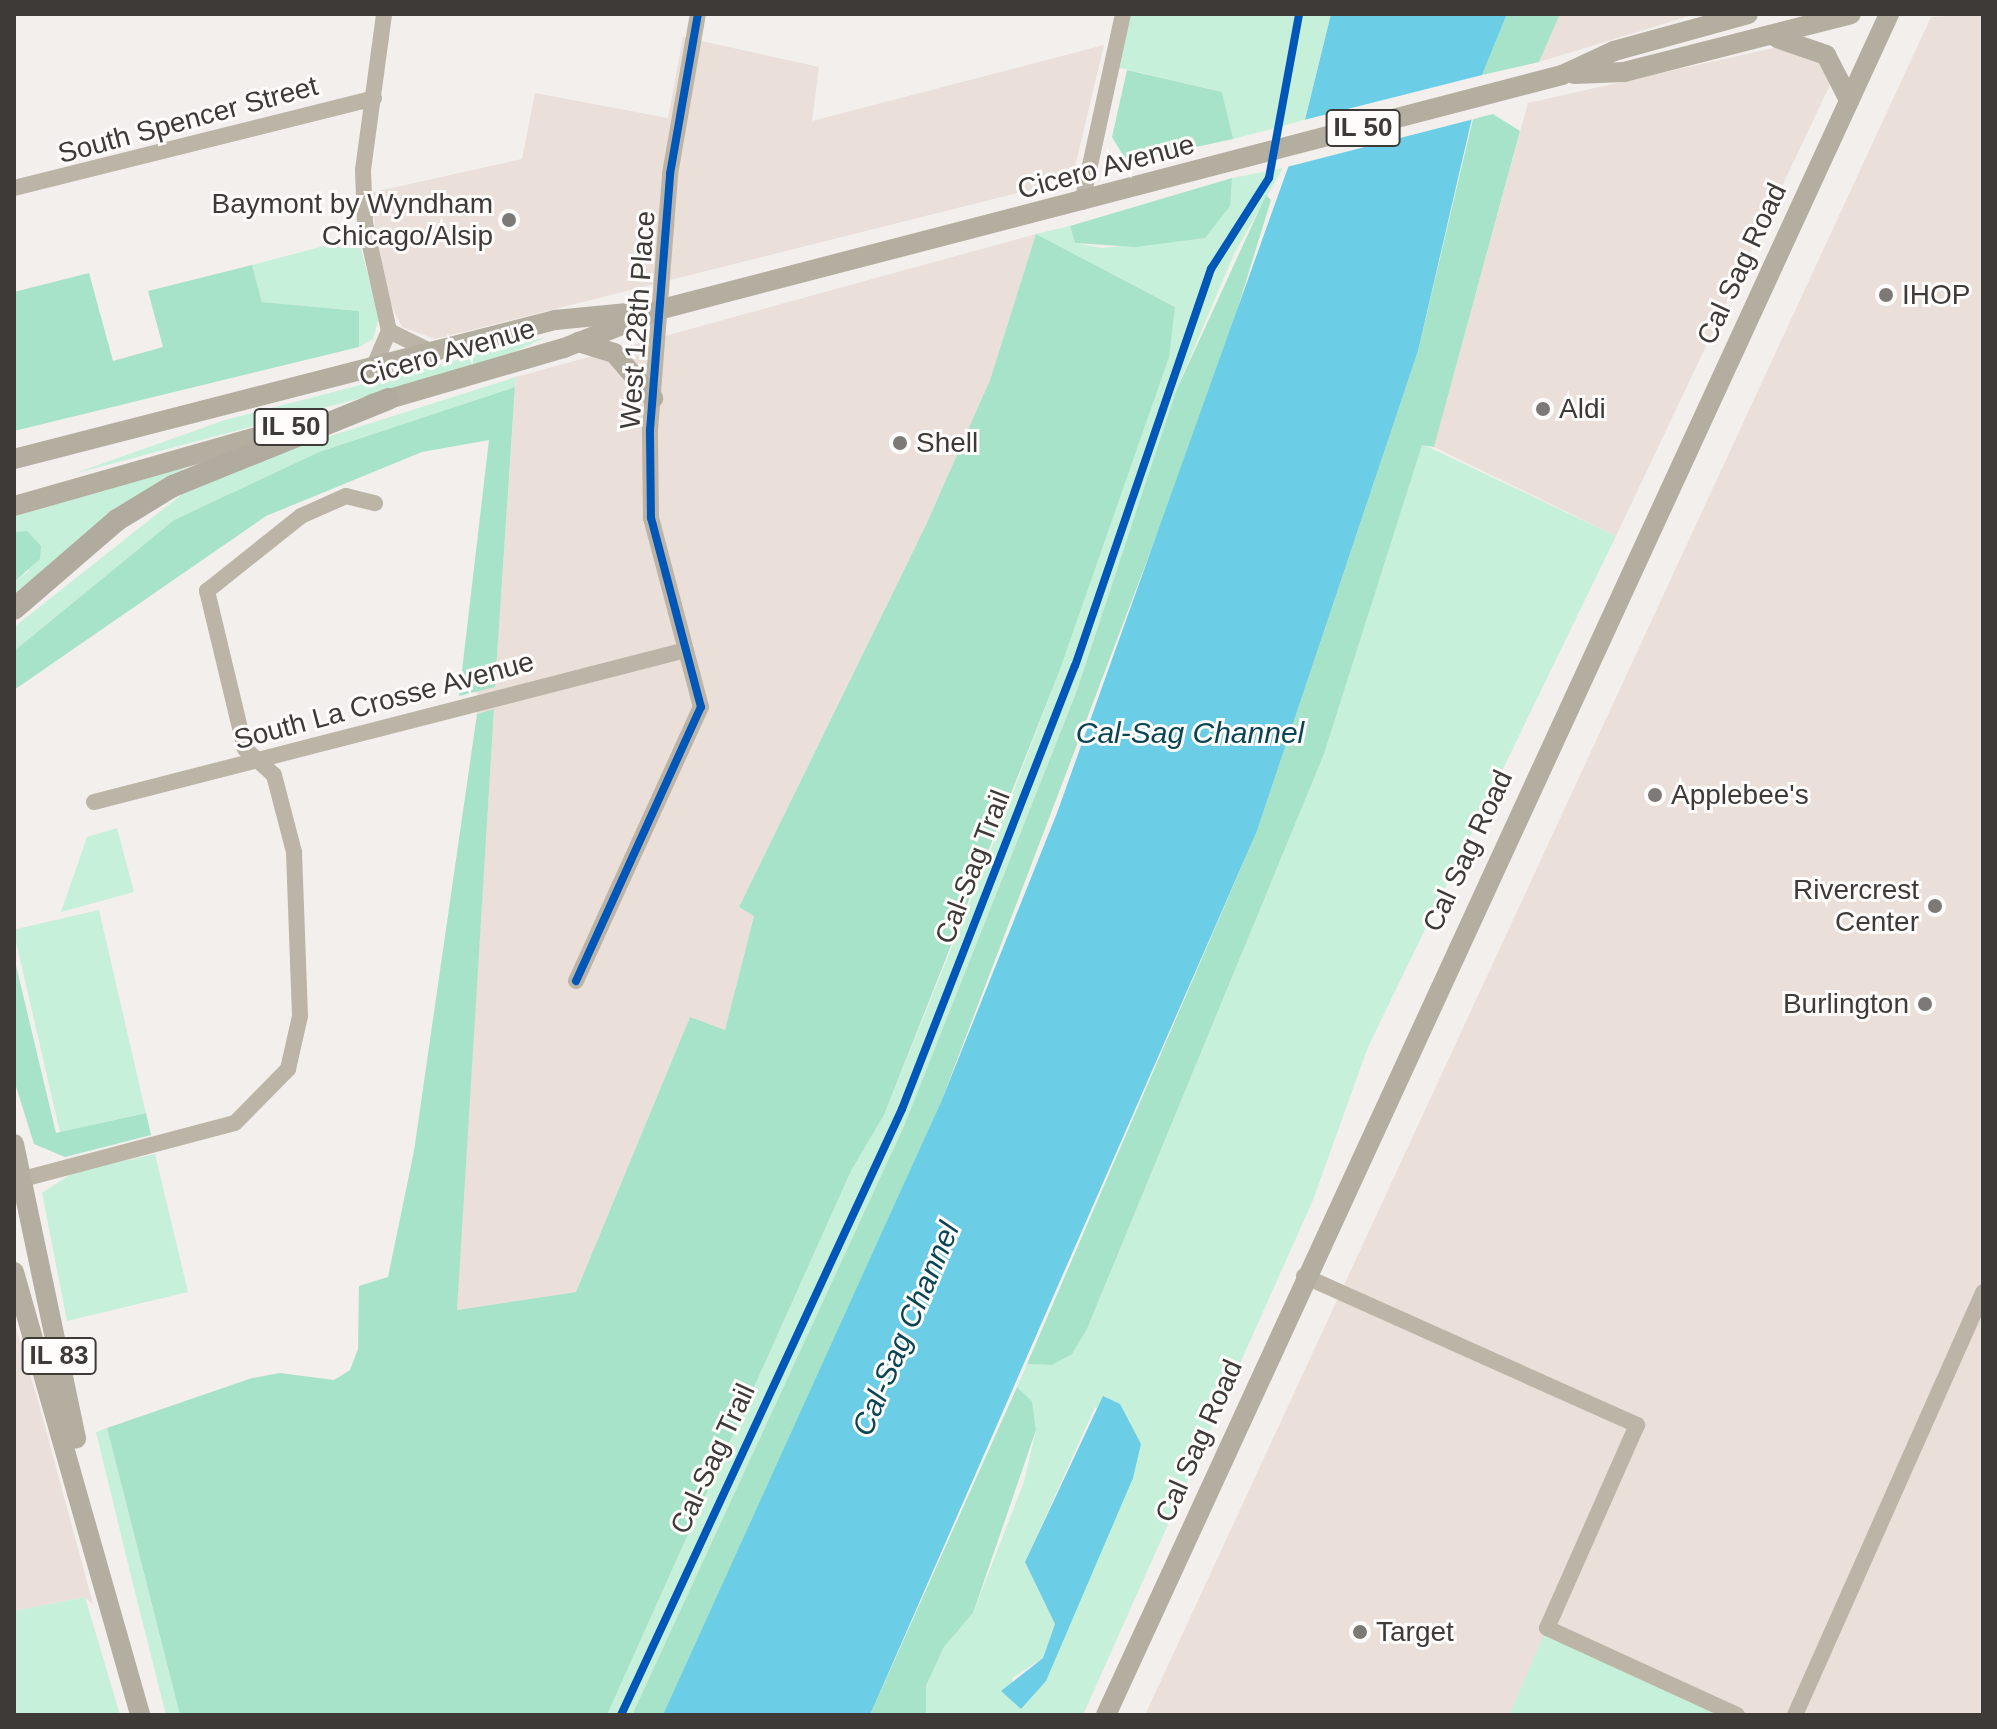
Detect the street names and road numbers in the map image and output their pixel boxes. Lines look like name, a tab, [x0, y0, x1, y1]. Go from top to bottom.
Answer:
street label: South Spencer Street	[54, 69, 322, 171]
road number: IL 50	[1325, 106, 1401, 150]
street label: Cicero Avenue	[1013, 127, 1199, 207]
street label: Cal Sag Road	[1690, 178, 1794, 350]
street label: West 128th Place	[614, 210, 662, 430]
street label: Cicero Avenue	[354, 312, 540, 394]
road number: IL 50	[253, 405, 329, 449]
street label: South La Crosse Avenue	[230, 645, 538, 757]
street label: Cal Sag Road	[1416, 765, 1520, 937]
street label: Cal-Sag Trail	[928, 785, 1018, 949]
road number: IL 83	[21, 1334, 97, 1378]
street label: Cal Sag Road	[1148, 1355, 1250, 1527]
street label: Cal-Sag Trail	[663, 1378, 763, 1540]

